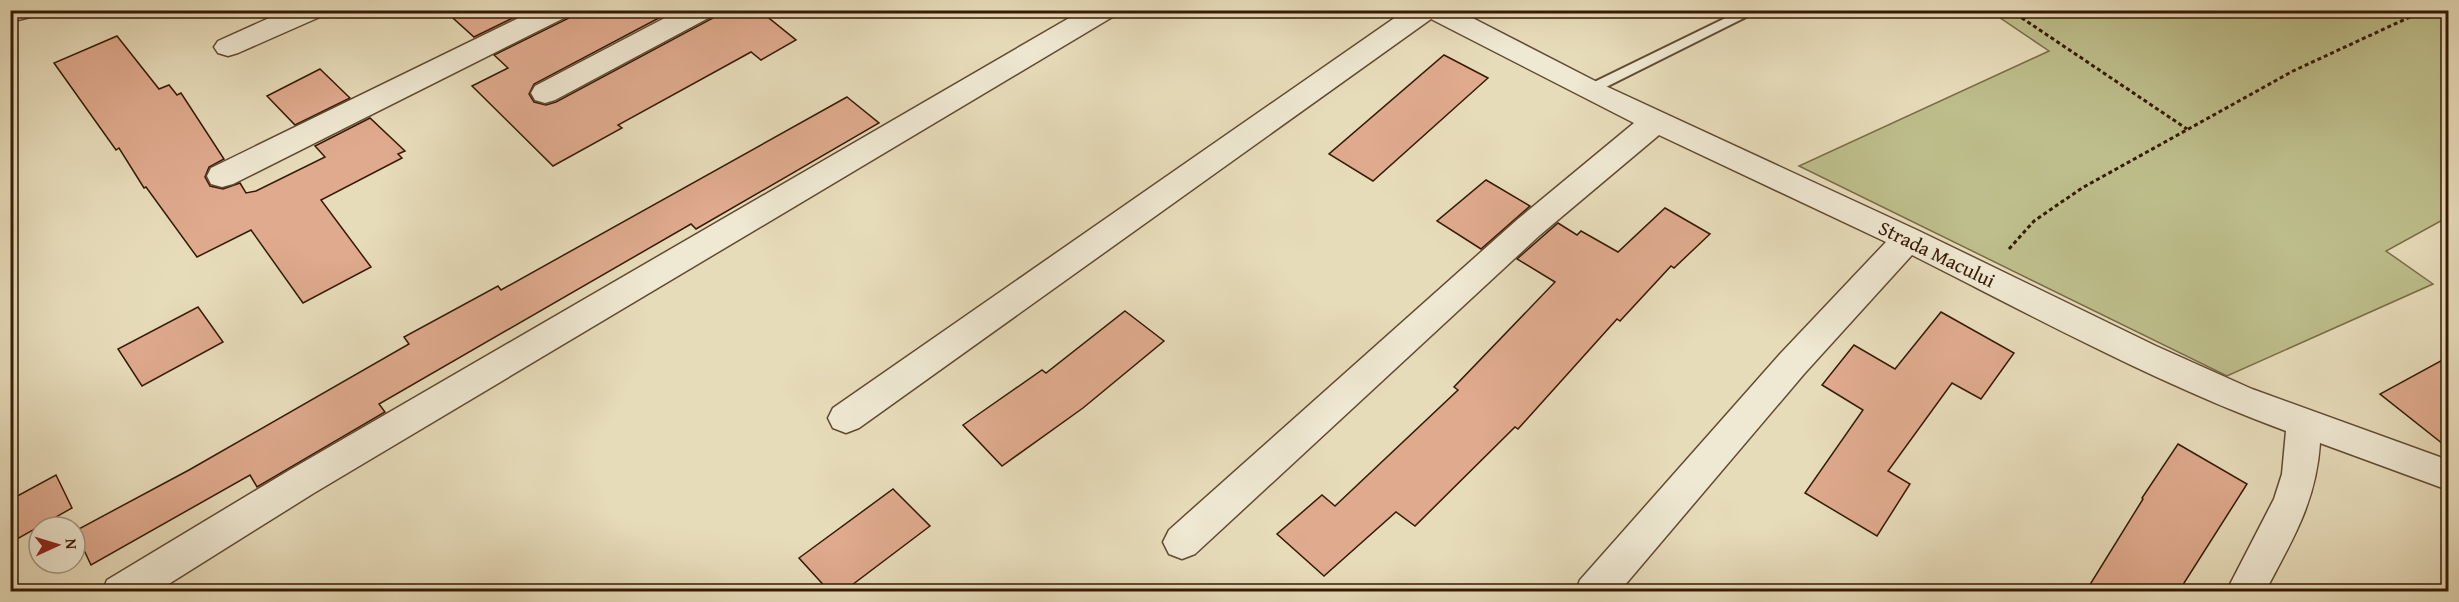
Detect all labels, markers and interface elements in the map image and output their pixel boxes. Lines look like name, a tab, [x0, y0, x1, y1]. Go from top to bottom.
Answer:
street label: Strada Macului	[1874, 213, 2001, 294]
north arrow	[27, 515, 87, 575]
text: N	[60, 538, 84, 550]

